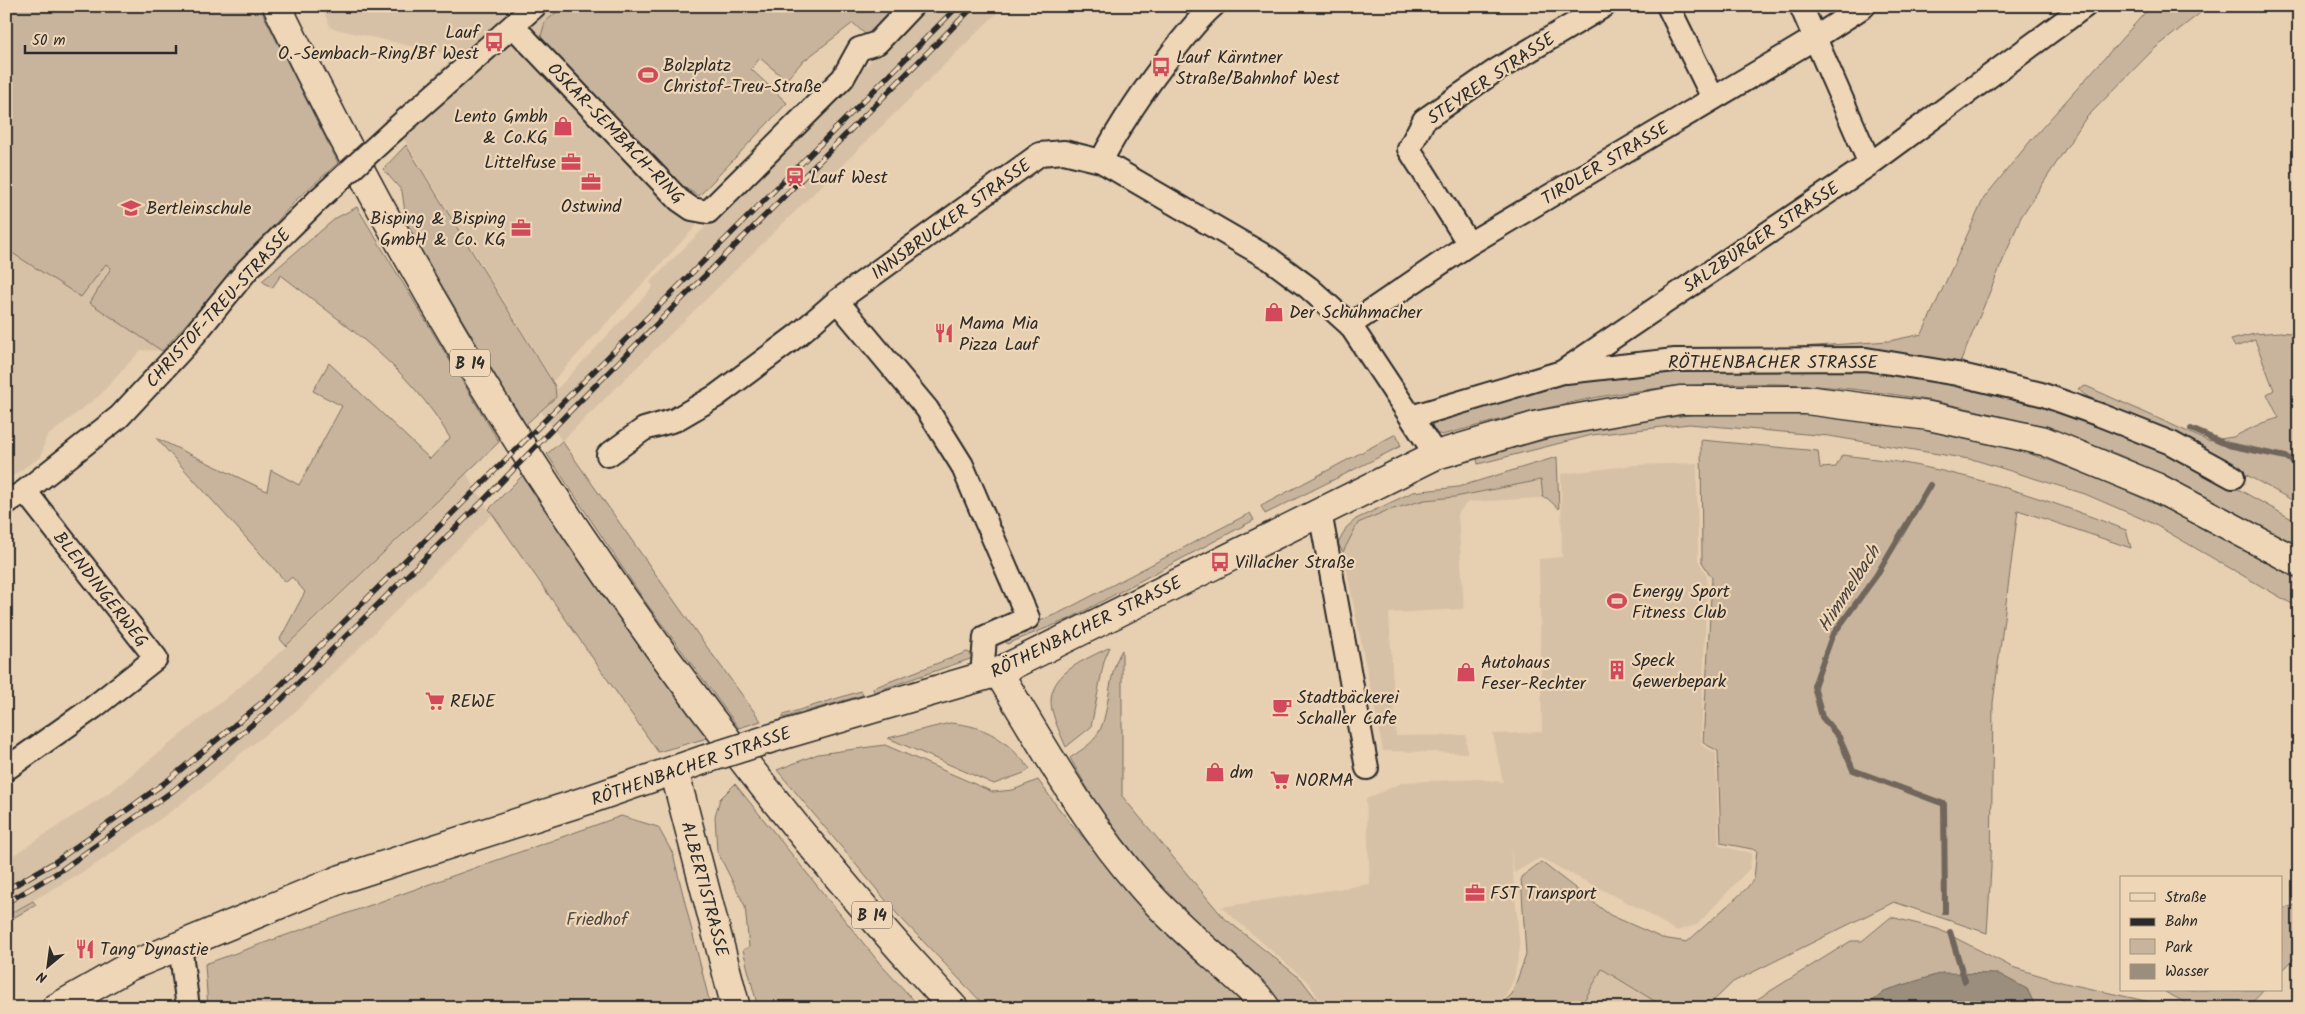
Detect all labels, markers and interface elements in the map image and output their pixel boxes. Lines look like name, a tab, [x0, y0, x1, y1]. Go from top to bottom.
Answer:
place label: Lauf O.-Sembach-Ring/Bf West	[278, 19, 481, 69]
scale bar	[25, 22, 176, 54]
street label: STEYRER STRASSE	[1422, 25, 1562, 133]
text: 50 m	[32, 29, 66, 53]
bus stop icon: Lauf O.-Sembach-Ring/Bf West	[483, 31, 505, 53]
place label: Lauf Kärntner Straße/Bahnhof West	[1176, 44, 1341, 94]
place label: Bolzplatz Christof-Treu-Straße	[663, 52, 822, 102]
street label: OSKAR-SEMBACH-RING	[539, 56, 691, 212]
bus stop icon: Lauf Kärntner Straße/Bahnhof West	[1150, 56, 1172, 78]
sports icon: Bolzplatz Christof-Treu-Straße	[637, 64, 659, 86]
place label: Lento Gmbh & Co.KG	[454, 103, 548, 153]
street label: TIROLER STRASSE	[1536, 114, 1676, 214]
shop icon: Lento Gmbh & Co.KG	[552, 115, 574, 137]
place label: Littelfuse	[484, 149, 556, 178]
office icon: Littelfuse	[560, 151, 582, 173]
street label: INNSBRUCKER STRASSE	[866, 152, 1039, 288]
place label: Lauf West	[810, 164, 889, 193]
station icon: Lauf West	[784, 166, 806, 188]
office icon: Ostwind	[580, 171, 602, 193]
street label: SALZBURGER STRASSE	[1678, 175, 1847, 302]
place label: Ostwind	[561, 193, 622, 222]
place label: Bertleinschule	[146, 195, 251, 224]
school or university icon: Bertleinschule	[120, 197, 142, 219]
place label: Bisping & Bisping GmbH & Co. KG	[370, 205, 506, 255]
office icon: Bisping & Bisping GmbH & Co. KG	[510, 217, 532, 239]
street label: CHRISTOF-TREU-STRASSE	[139, 222, 299, 396]
place label: Der Schuhmacher	[1289, 299, 1423, 328]
shop icon: Der Schuhmacher	[1263, 301, 1285, 323]
place label: Mama Mia Pizza Lauf	[959, 310, 1040, 360]
restaurant icon: Mama Mia Pizza Lauf	[933, 322, 955, 344]
road number: B 14	[450, 349, 490, 376]
street label: RÖTHENBACHER STRASSE	[1668, 349, 1878, 378]
street label: BLENDINGERWEG	[45, 525, 155, 654]
water label: Himmelbach	[1810, 538, 1890, 638]
place label: Villacher Straße	[1235, 549, 1355, 578]
bus stop icon: Villacher Straße	[1209, 551, 1231, 573]
street label: RÖTHENBACHER STRASSE	[986, 569, 1188, 687]
place label: Energy Sport Fitness Club	[1632, 578, 1731, 628]
sports icon: Energy Sport Fitness Club	[1606, 590, 1628, 612]
place label: Speck Gewerbepark	[1632, 647, 1727, 697]
place label: Autohaus Feser-Rechter	[1481, 649, 1587, 699]
building icon: Speck Gewerbepark	[1606, 659, 1628, 681]
shop icon: Autohaus Feser-Rechter	[1455, 661, 1477, 683]
place label: Stadtbäckerei Schaller Cafe	[1297, 684, 1399, 734]
place label: REWE	[450, 688, 496, 717]
supermarket icon: REWE	[424, 690, 446, 712]
cafe icon: Stadtbäckerei Schaller Cafe	[1271, 696, 1293, 718]
street label: RÖTHENBACHER STRASSE	[588, 719, 796, 815]
place label: dm	[1230, 759, 1253, 788]
shop icon: dm	[1204, 761, 1226, 783]
place label: NORMA	[1295, 767, 1354, 796]
supermarket icon: NORMA	[1269, 769, 1291, 791]
street label: ALBERTISTRASSE	[672, 819, 736, 961]
legend	[2120, 876, 2282, 992]
place label: FST Transport	[1490, 880, 1598, 909]
office icon: FST Transport	[1464, 882, 1486, 904]
text: Straße	[2165, 886, 2207, 910]
road number: B 14	[852, 902, 892, 928]
park label: Friedhof	[566, 906, 630, 935]
text: Bahn	[2165, 910, 2198, 934]
place label: Tang Dynastie	[100, 936, 209, 965]
text: Park	[2165, 936, 2193, 960]
restaurant icon: Tang Dynastie	[74, 938, 96, 960]
north arrow	[22, 942, 72, 992]
text: Wasser	[2165, 960, 2209, 984]
text: N	[33, 965, 51, 988]

